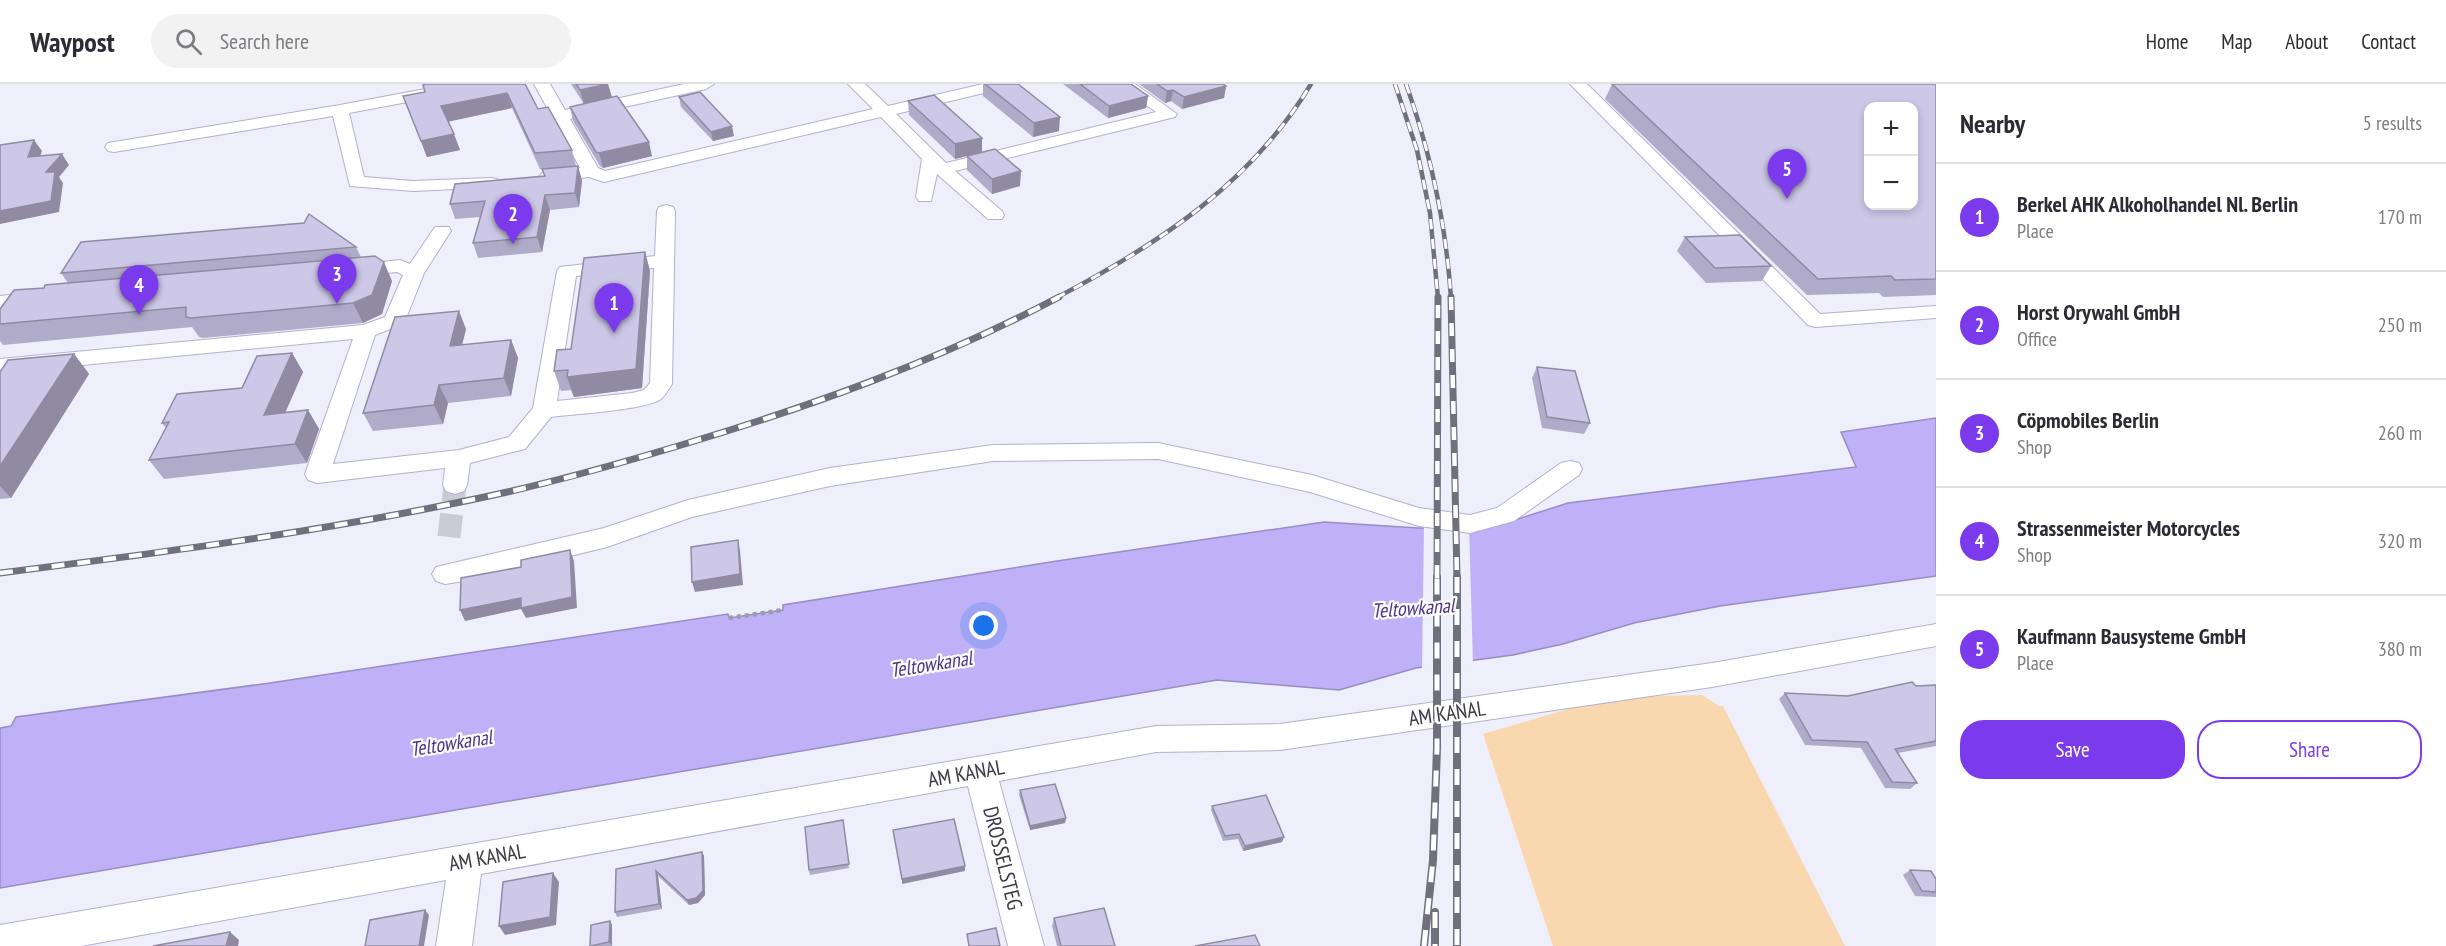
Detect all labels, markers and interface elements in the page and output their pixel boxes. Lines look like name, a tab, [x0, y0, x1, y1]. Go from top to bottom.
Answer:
search box	[151, 14, 571, 68]
text: Waypost	[30, 23, 115, 60]
icon: search	[172, 25, 205, 58]
text: Search here	[220, 27, 309, 55]
text: Home	[2146, 28, 2188, 55]
text: Map	[2221, 28, 2252, 55]
text: About	[2285, 28, 2328, 55]
text: Contact	[2361, 28, 2416, 55]
map controls	[1864, 102, 1918, 210]
button: +	[1864, 102, 1918, 156]
text: Nearby	[1960, 107, 2025, 140]
text: 5 results	[2363, 110, 2422, 136]
pin: 5	[1768, 150, 1806, 199]
button: −	[1864, 156, 1918, 210]
text: Berkel AHK Alkoholhandel Nl. Berlin	[2017, 190, 2298, 218]
pin: 2	[494, 194, 532, 244]
text: 1	[1975, 204, 1984, 230]
text: 170 m	[2378, 204, 2422, 230]
text: Place	[2017, 218, 2054, 244]
pin: 3	[318, 254, 356, 304]
pin: 4	[120, 266, 158, 315]
pin: 1	[594, 284, 634, 333]
text: Horst Orywahl GmbH	[2017, 298, 2180, 326]
text: 2	[1975, 312, 1984, 338]
text: 250 m	[2378, 312, 2422, 338]
text: Office	[2017, 326, 2057, 352]
text: Cöpmobiles Berlin	[2017, 406, 2159, 434]
text: 3	[1975, 420, 1984, 446]
text: 260 m	[2378, 420, 2422, 446]
text: Shop	[2017, 434, 2052, 460]
text: Strassenmeister Motorcycles	[2017, 514, 2240, 542]
text: 4	[1975, 528, 1984, 554]
text: 320 m	[2378, 528, 2422, 554]
text: Shop	[2017, 542, 2052, 568]
water label: Teltowkanal	[1371, 592, 1457, 624]
your location	[969, 611, 998, 640]
text: Kaufmann Bausysteme GmbH	[2017, 622, 2246, 650]
text: 5	[1975, 636, 1984, 662]
text: 380 m	[2378, 636, 2422, 662]
water label: Teltowkanal	[888, 644, 976, 683]
text: Place	[2017, 650, 2054, 676]
street label: AM KANAL	[1407, 694, 1488, 732]
button: Save	[1960, 720, 2185, 779]
button: Share	[2197, 720, 2422, 779]
water label: Teltowkanal	[408, 723, 496, 762]
street label: AM KANAL	[925, 753, 1007, 793]
street label: DROSSELSTEG	[977, 804, 1029, 912]
street label: AM KANAL	[446, 837, 528, 877]

